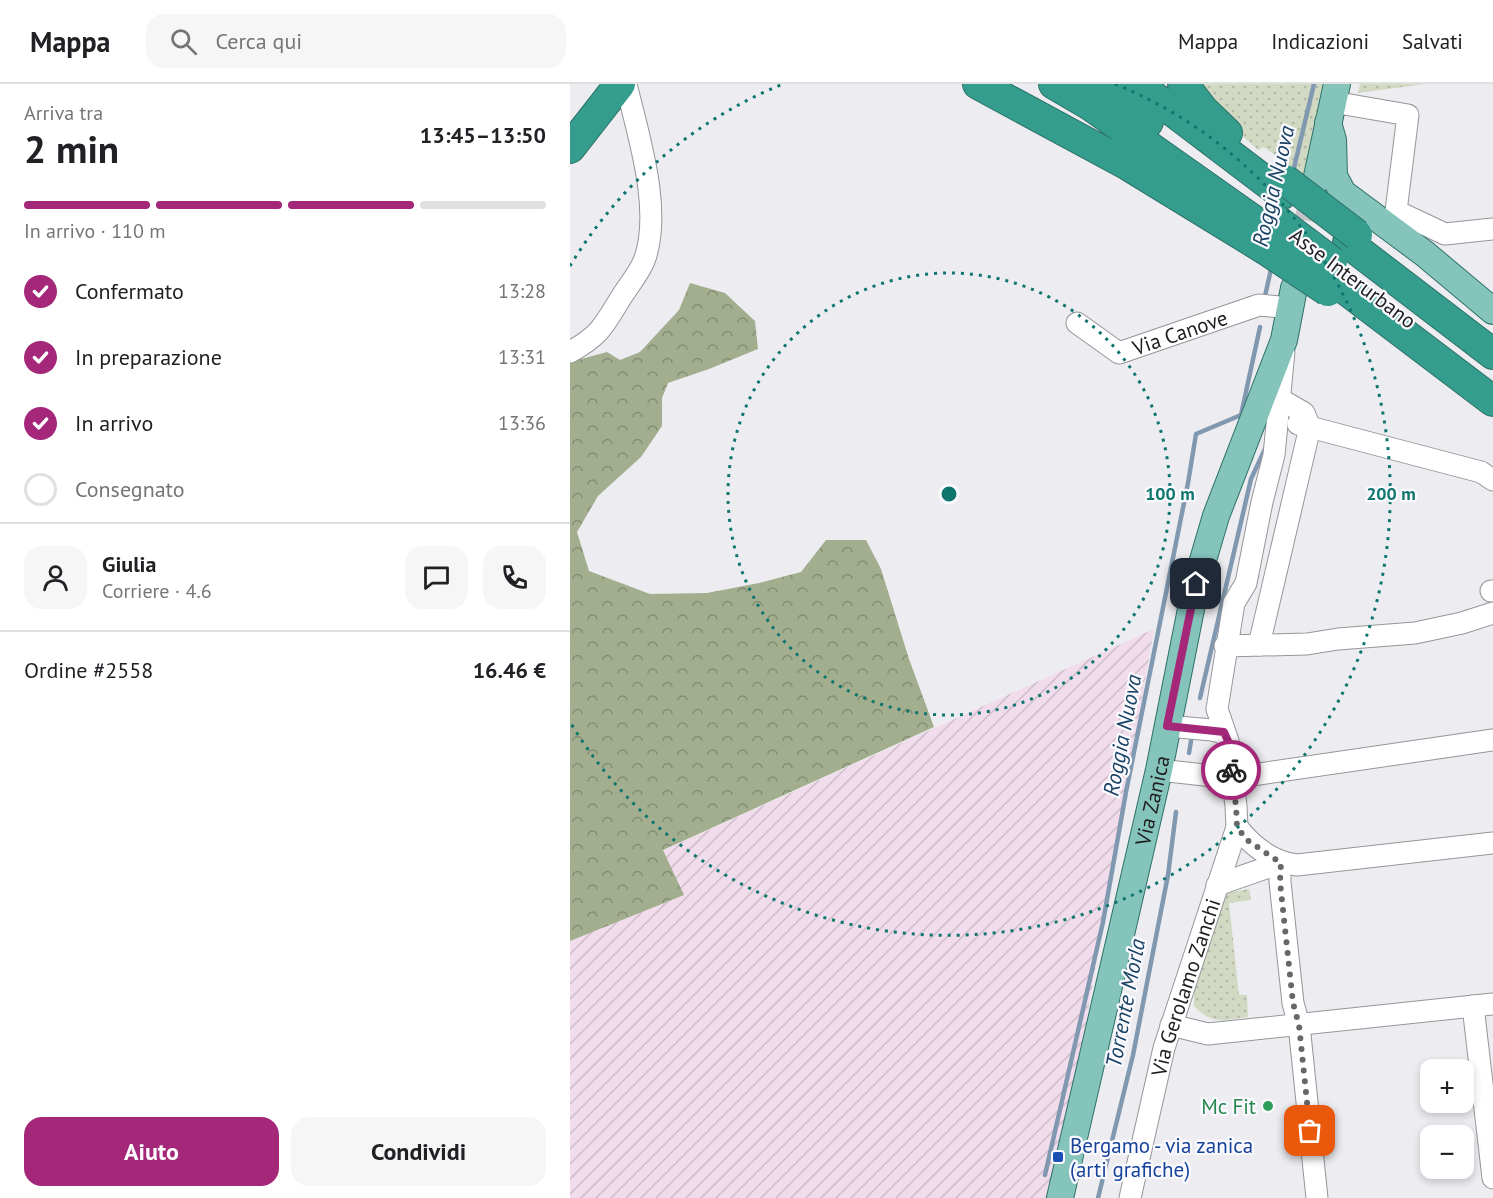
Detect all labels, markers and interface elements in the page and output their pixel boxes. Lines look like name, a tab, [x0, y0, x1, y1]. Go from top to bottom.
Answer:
search box	[146, 14, 566, 68]
text: Mappa	[30, 23, 110, 60]
icon: search	[167, 25, 200, 58]
text: Cerca qui	[215, 27, 302, 55]
text: Mappa	[1178, 28, 1238, 55]
text: Indicazioni	[1271, 28, 1369, 55]
text: Salvati	[1402, 28, 1463, 55]
text: Arriva tra	[24, 100, 103, 126]
text: 13:45–13:50	[420, 121, 546, 149]
text: 2 min	[24, 123, 119, 174]
water label: Roggia Nuova	[1246, 123, 1301, 249]
text: In arrivo · 110 m	[24, 218, 165, 244]
street label: Asse Interurbano	[1284, 222, 1422, 334]
icon: check	[24, 275, 57, 308]
text: Confermato	[75, 277, 184, 305]
text: 13:28	[498, 278, 546, 304]
street label: Via Canove	[1128, 303, 1231, 361]
icon: check	[24, 341, 57, 374]
text: In preparazione	[75, 343, 222, 371]
text: 13:31	[498, 344, 546, 370]
icon: check	[24, 407, 57, 440]
text: In arrivo	[75, 409, 153, 437]
text: 13:36	[498, 410, 546, 436]
text: Consegnato	[75, 475, 185, 503]
text: 100 m	[1145, 482, 1195, 505]
text: 200 m	[1366, 482, 1416, 505]
centre of rings	[939, 484, 959, 504]
button: person	[24, 546, 87, 609]
button: chat	[405, 546, 468, 609]
button: phone	[483, 546, 546, 609]
text: Giulia	[102, 550, 156, 578]
pin	[1170, 558, 1221, 609]
icon: home	[1179, 567, 1212, 600]
text: Corriere · 4.6	[102, 578, 212, 604]
text: Ordine #2558	[24, 656, 153, 684]
text: 16.46 €	[473, 656, 546, 684]
water label: Roggia Nuova	[1097, 672, 1148, 798]
courier	[1201, 740, 1261, 800]
street label: Via Zanica	[1128, 753, 1175, 849]
icon: bike	[1215, 754, 1248, 787]
street label: Via Gerolamo Zanchi	[1144, 895, 1226, 1080]
water label: Torrente Morla	[1099, 936, 1151, 1070]
map controls	[1420, 1059, 1474, 1179]
button: +	[1420, 1059, 1474, 1113]
place label: Mc Fit	[1201, 1093, 1256, 1120]
marker: Mc Fit	[1261, 1099, 1275, 1113]
pin	[1284, 1105, 1335, 1156]
icon: bag	[1293, 1114, 1326, 1147]
button: Aiuto	[24, 1117, 279, 1186]
button: Condividi	[291, 1117, 546, 1186]
button: −	[1420, 1125, 1474, 1179]
place label: Bergamo - via zanica (arti grafiche)	[1070, 1132, 1253, 1183]
marker: Bergamo - via zanica (arti grafiche)	[1051, 1150, 1065, 1164]

